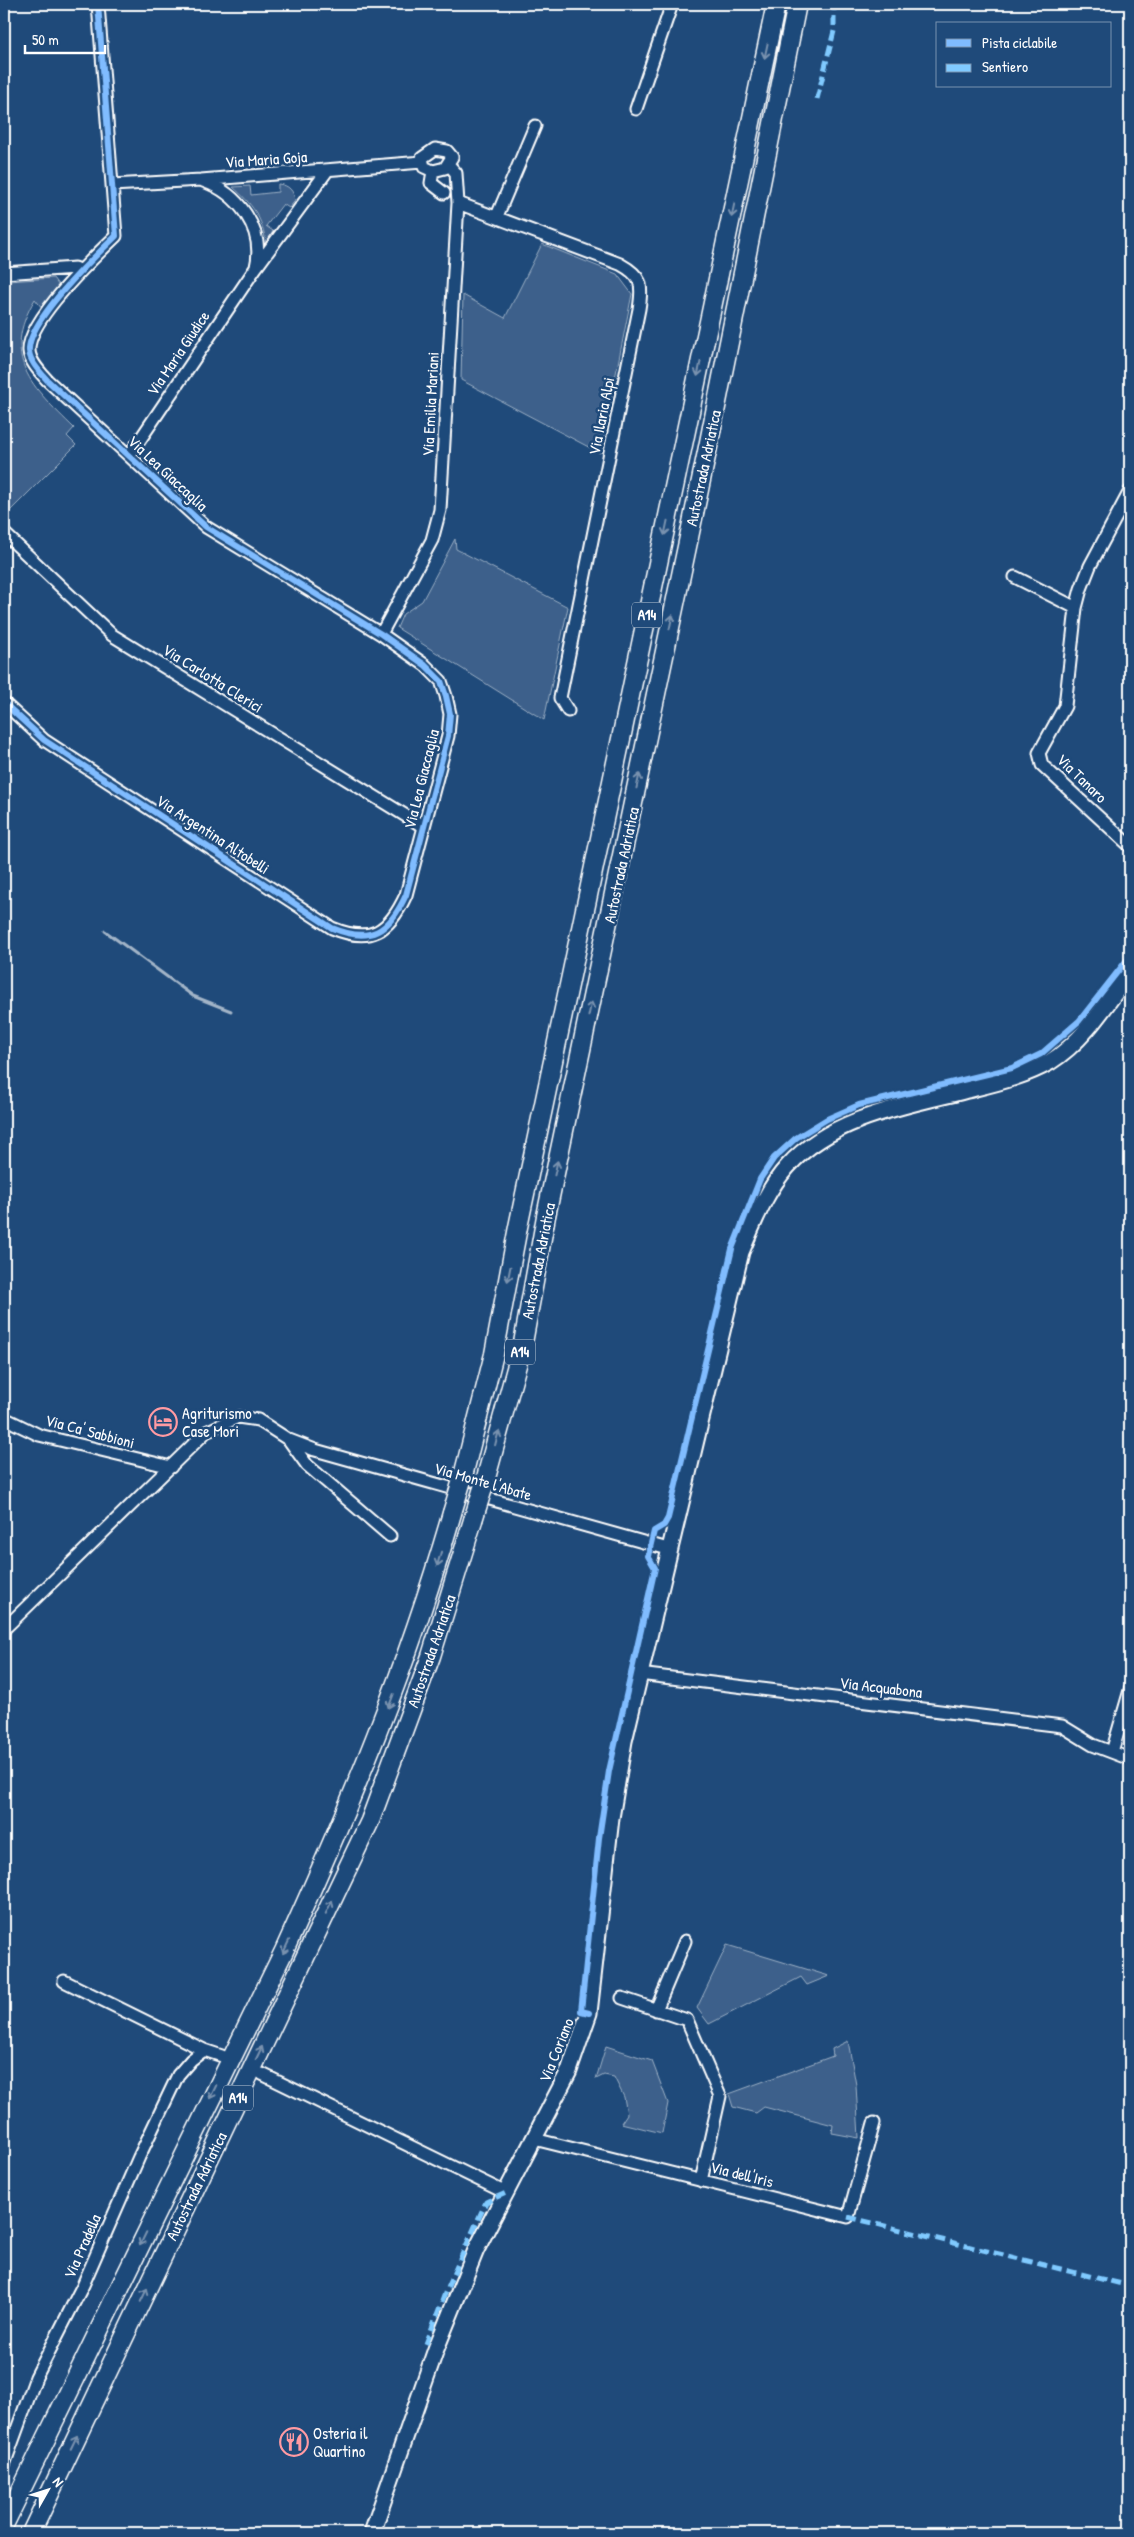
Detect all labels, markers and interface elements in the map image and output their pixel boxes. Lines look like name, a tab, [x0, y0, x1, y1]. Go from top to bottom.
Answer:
scale bar	[25, 22, 105, 54]
legend	[936, 22, 1112, 88]
text: 50 m	[32, 29, 59, 50]
text: Pista ciclabile	[982, 32, 1057, 53]
one-way arrow	[761, 43, 771, 59]
text: Sentiero	[982, 56, 1028, 77]
street label: Via Maria Goja	[224, 145, 308, 173]
one-way arrow	[728, 202, 737, 218]
street label: Via Maria Giudice	[141, 306, 215, 400]
street label: Via Emilia Mariani	[416, 351, 444, 457]
one-way arrow	[694, 361, 703, 377]
street label: Via Ilaria Alpi	[583, 375, 619, 457]
street label: Autostrada Adriatica	[680, 408, 726, 528]
street label: Via Lea Giaccaglia	[123, 430, 213, 516]
one-way arrow	[661, 520, 670, 536]
road number: A14	[632, 602, 662, 628]
one-way arrow	[667, 615, 676, 631]
street label: Via Carlotta Clerici	[159, 638, 267, 718]
street label: Via Lea Giaccaglia	[398, 727, 444, 831]
street label: Via Tanaro	[1052, 748, 1112, 808]
one-way arrow	[634, 774, 643, 790]
street label: Via Argentina Altobelli	[152, 789, 274, 879]
street label: Autostrada Adriatica	[598, 805, 644, 925]
one-way arrow	[586, 1001, 595, 1017]
one-way arrow	[552, 1160, 561, 1176]
street label: Autostrada Adriatica	[516, 1201, 560, 1321]
one-way arrow	[504, 1266, 514, 1282]
road number: A14	[505, 1340, 535, 1364]
place label: Agriturismo Case Mori	[182, 1402, 252, 1442]
hotel icon: Agriturismo Case Mori	[148, 1407, 178, 1437]
street label: Via Ca' Sabbioni	[43, 1409, 137, 1453]
one-way arrow	[492, 1431, 502, 1447]
street label: Via Monte l'Abate	[432, 1457, 535, 1506]
one-way arrow	[434, 1551, 443, 1567]
street label: Autostrada Adriatica	[401, 1592, 461, 1710]
street label: Via Acquabona	[838, 1671, 924, 1703]
one-way arrow	[386, 1693, 395, 1708]
one-way arrow	[325, 1900, 335, 1915]
one-way arrow	[280, 1939, 290, 1954]
street label: Via Coriano	[533, 2014, 579, 2085]
one-way arrow	[255, 2046, 265, 2061]
one-way arrow	[208, 2084, 218, 2099]
road number: A14	[223, 2086, 253, 2110]
street label: Autostrada Adriatica	[160, 2128, 232, 2244]
street label: Via dell'Iris	[708, 2156, 776, 2192]
street label: Via Pradella	[58, 2210, 106, 2282]
one-way arrow	[137, 2231, 147, 2246]
one-way arrow	[140, 2288, 149, 2303]
place label: Osteria il Quartino	[313, 2422, 368, 2462]
restaurant icon: Osteria il Quartino	[279, 2427, 309, 2457]
one-way arrow	[69, 2434, 79, 2449]
north arrow	[22, 2464, 72, 2514]
text: N	[49, 2473, 69, 2491]

